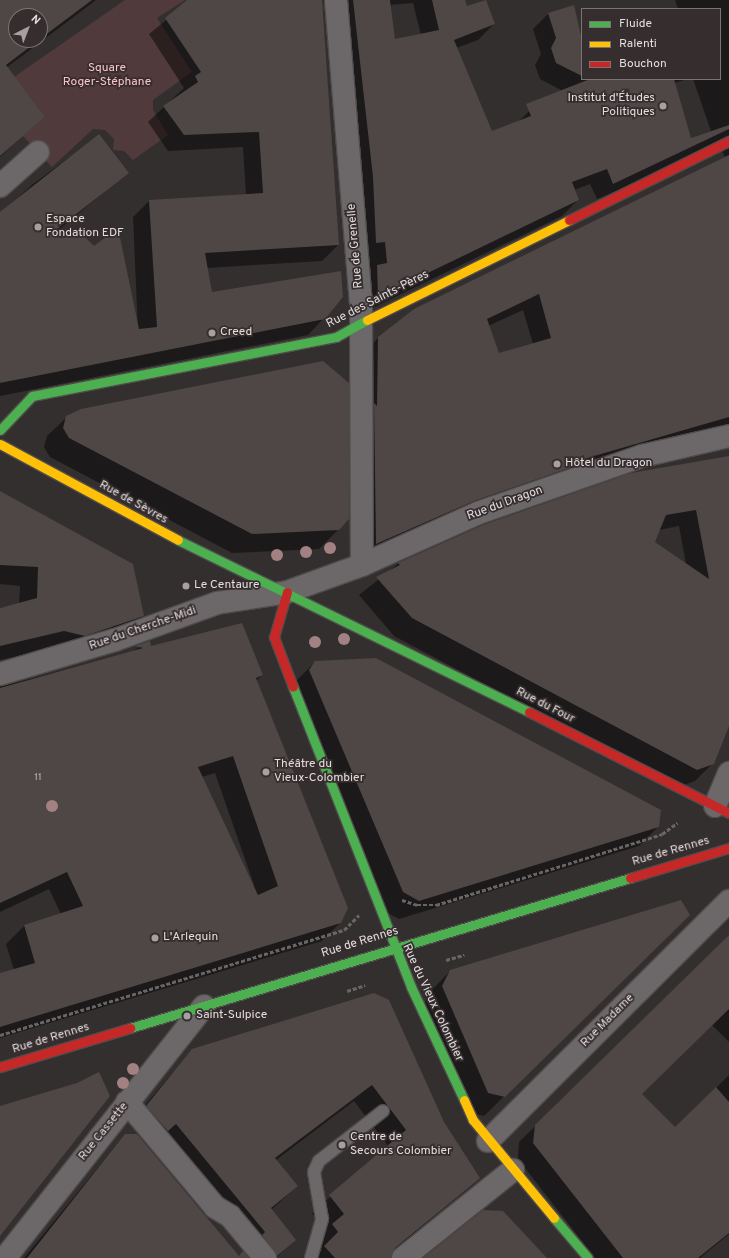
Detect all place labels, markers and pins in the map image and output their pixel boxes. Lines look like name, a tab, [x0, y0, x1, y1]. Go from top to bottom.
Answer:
place label: Institut d'Études Politiques	[568, 92, 655, 120]
marker: Institut d'Études Politiques	[658, 101, 668, 111]
place label: Espace Fondation EDF	[46, 213, 124, 241]
marker: Espace Fondation EDF	[33, 222, 43, 232]
place label: Creed	[220, 326, 252, 340]
marker: Creed	[207, 328, 217, 338]
place label: Hôtel du Dragon	[565, 457, 652, 471]
marker: Hôtel du Dragon	[552, 459, 562, 469]
place label: Le Centaure	[194, 579, 259, 593]
marker: Le Centaure	[181, 581, 191, 591]
place label: Théâtre du Vieux-Colombier	[274, 758, 364, 786]
marker: Théâtre du Vieux-Colombier	[261, 767, 271, 777]
place label: L'Arlequin	[163, 931, 218, 945]
marker: L'Arlequin	[150, 933, 160, 943]
place label: Saint-Sulpice	[196, 1009, 267, 1023]
marker: Saint-Sulpice	[181, 1010, 193, 1022]
place label: Centre de Secours Colombier	[350, 1131, 452, 1159]
marker: Centre de Secours Colombier	[337, 1140, 347, 1150]

